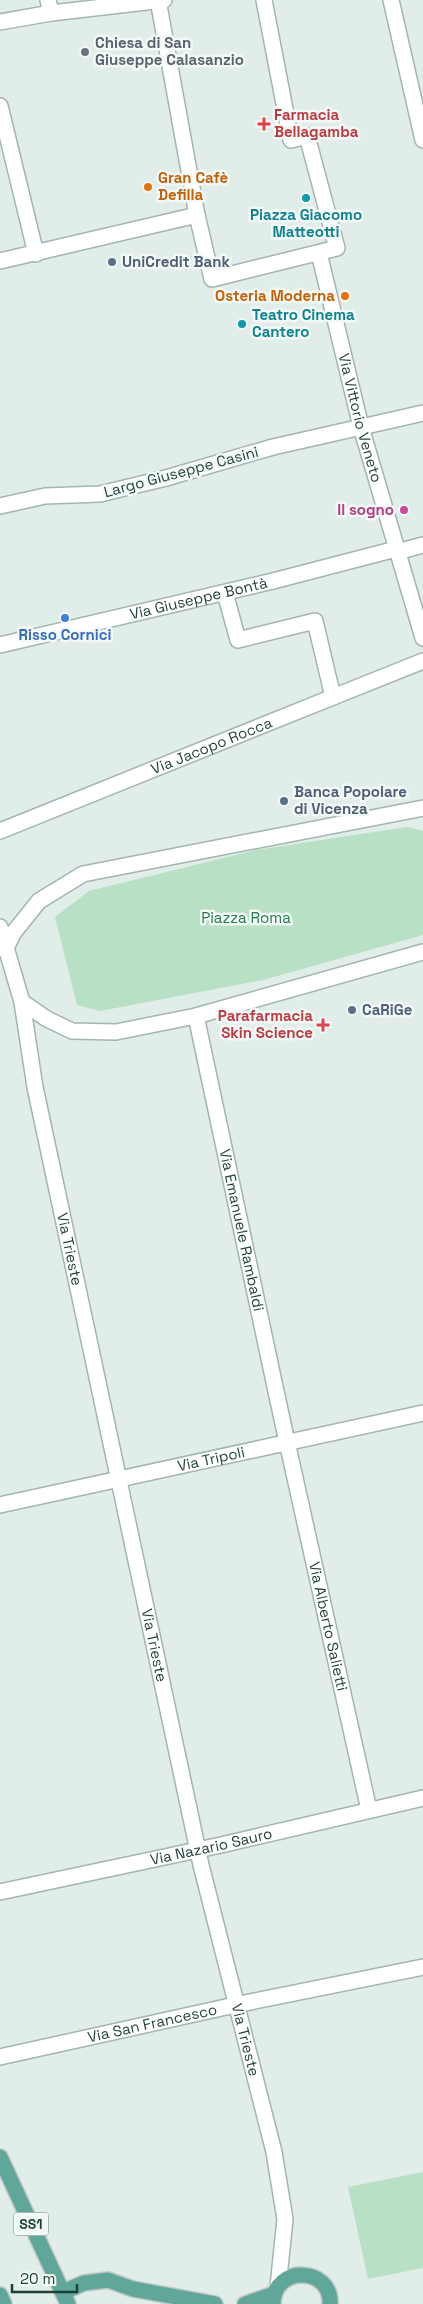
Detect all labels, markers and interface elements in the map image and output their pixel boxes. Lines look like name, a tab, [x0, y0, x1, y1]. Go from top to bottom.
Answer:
place label: Chiesa di San Giuseppe Calasanzio	[95, 33, 244, 69]
marker: Chiesa di San Giuseppe Calasanzio	[79, 46, 91, 58]
place label: Farmacia Bellagamba	[274, 105, 359, 141]
marker: Farmacia Bellagamba	[258, 118, 270, 130]
place label: Gran Cafè Defilla	[158, 168, 229, 204]
marker: Gran Cafè Defilla	[142, 181, 154, 193]
marker: Piazza Giacomo Matteotti	[300, 192, 312, 204]
place label: Piazza Giacomo Matteotti	[250, 205, 362, 241]
place label: UniCredit Bank	[122, 252, 230, 271]
marker: UniCredit Bank	[106, 256, 118, 268]
place label: Osteria Moderna	[215, 286, 335, 305]
marker: Osteria Moderna	[339, 290, 351, 302]
place label: Teatro Cinema Cantero	[252, 305, 355, 341]
marker: Teatro Cinema Cantero	[236, 318, 248, 330]
street label: Via Vittorio Veneto	[335, 351, 387, 485]
street label: Largo Giuseppe Casini	[102, 442, 260, 501]
place label: Il sogno	[337, 500, 394, 519]
marker: Il sogno	[398, 504, 410, 516]
street label: Via Giuseppe Bontà	[128, 573, 270, 623]
marker: Risso Cornici	[59, 612, 71, 624]
place label: Risso Cornici	[19, 625, 111, 644]
street label: Via Jacopo Rocca	[148, 712, 275, 778]
place label: Banca Popolare di Vicenza	[294, 782, 407, 818]
marker: Banca Popolare di Vicenza	[278, 795, 290, 807]
park label: Piazza Roma	[201, 908, 291, 927]
place label: CaRiGe	[362, 1000, 413, 1019]
marker: CaRiGe	[346, 1004, 358, 1016]
place label: Parafarmacia Skin Science	[218, 1006, 313, 1042]
marker: Parafarmacia Skin Science	[317, 1019, 329, 1031]
street label: Via Emanuele Rambaldi	[216, 1147, 269, 1313]
street label: Via Trieste	[53, 1211, 87, 1288]
street label: Via Tripoli	[175, 1442, 246, 1475]
street label: Via Alberto Salietti	[305, 1560, 352, 1693]
street label: Via Trieste	[138, 1607, 172, 1684]
street label: Via Nazario Sauro	[148, 1823, 274, 1869]
street label: Via San Francesco	[86, 1999, 219, 2046]
street label: Via Trieste	[228, 2001, 264, 2078]
road number: SS1	[14, 2212, 48, 2236]
scale bar	[12, 2262, 78, 2294]
text: 20 m	[20, 2269, 55, 2288]

